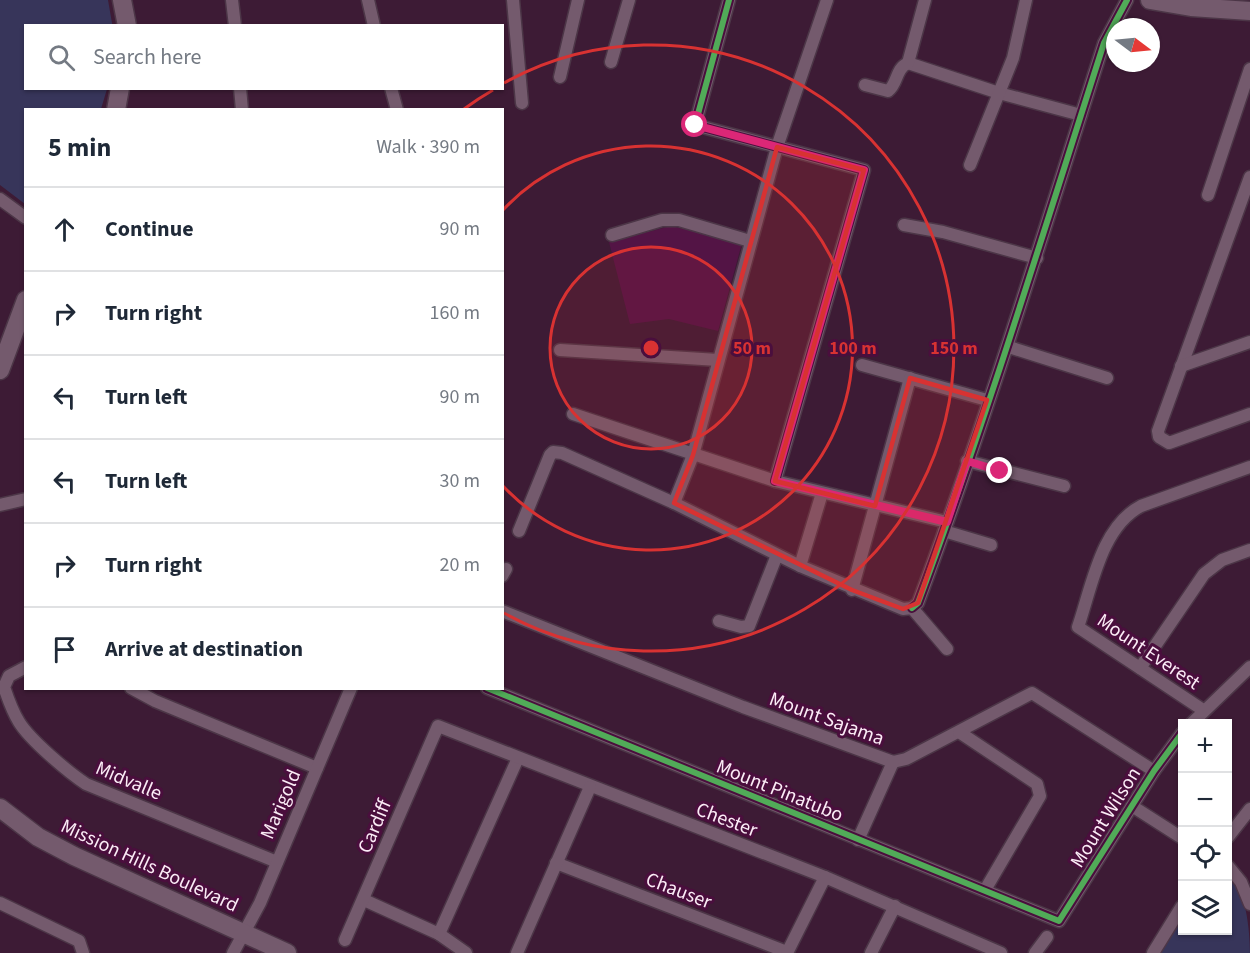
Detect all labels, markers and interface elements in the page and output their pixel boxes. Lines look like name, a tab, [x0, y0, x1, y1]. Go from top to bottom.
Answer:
north arrow	[1106, 18, 1160, 72]
search box	[24, 24, 504, 90]
icon: search	[45, 41, 78, 74]
text: Search here	[93, 41, 201, 73]
route start	[681, 111, 707, 137]
text: 5 min	[48, 129, 111, 166]
text: Walk · 390 m	[376, 133, 480, 161]
icon: ahead	[48, 213, 81, 246]
text: Continue	[105, 213, 194, 245]
text: 90 m	[440, 215, 480, 243]
icon: right	[48, 297, 81, 330]
text: Turn right	[105, 297, 202, 329]
text: 160 m	[430, 299, 480, 327]
text: 50 m	[733, 336, 771, 361]
text: 100 m	[829, 336, 877, 361]
text: 150 m	[930, 336, 978, 361]
centre of rings	[641, 338, 661, 358]
icon: left	[48, 381, 81, 414]
text: Turn left	[105, 381, 187, 413]
text: 90 m	[440, 383, 480, 411]
route end	[986, 457, 1012, 483]
icon: left	[48, 465, 81, 498]
text: Turn left	[105, 465, 187, 497]
text: 30 m	[440, 467, 480, 495]
icon: right	[48, 549, 81, 582]
text: Turn right	[105, 549, 202, 581]
text: 20 m	[440, 551, 480, 579]
street label: Mount Everest	[1091, 607, 1206, 697]
icon: arrive	[48, 633, 81, 666]
text: Arrive at destination	[105, 633, 303, 665]
street label: Mount Sajama	[765, 685, 888, 753]
map controls	[1178, 719, 1232, 935]
button: +	[1178, 719, 1232, 773]
street label: Mount Pinatubo	[712, 753, 847, 829]
street label: Midvalle	[91, 754, 166, 807]
street label: Mount Wilson	[1064, 762, 1148, 873]
street label: Marigold	[254, 765, 308, 844]
button: −	[1178, 773, 1232, 827]
street label: Cardiff	[351, 794, 399, 858]
street label: Chester	[692, 795, 761, 844]
street label: Mission Hills Boulevard	[56, 812, 243, 919]
button: locate	[1178, 827, 1232, 881]
street label: Chauser	[642, 866, 716, 916]
button: layers	[1178, 881, 1232, 935]

